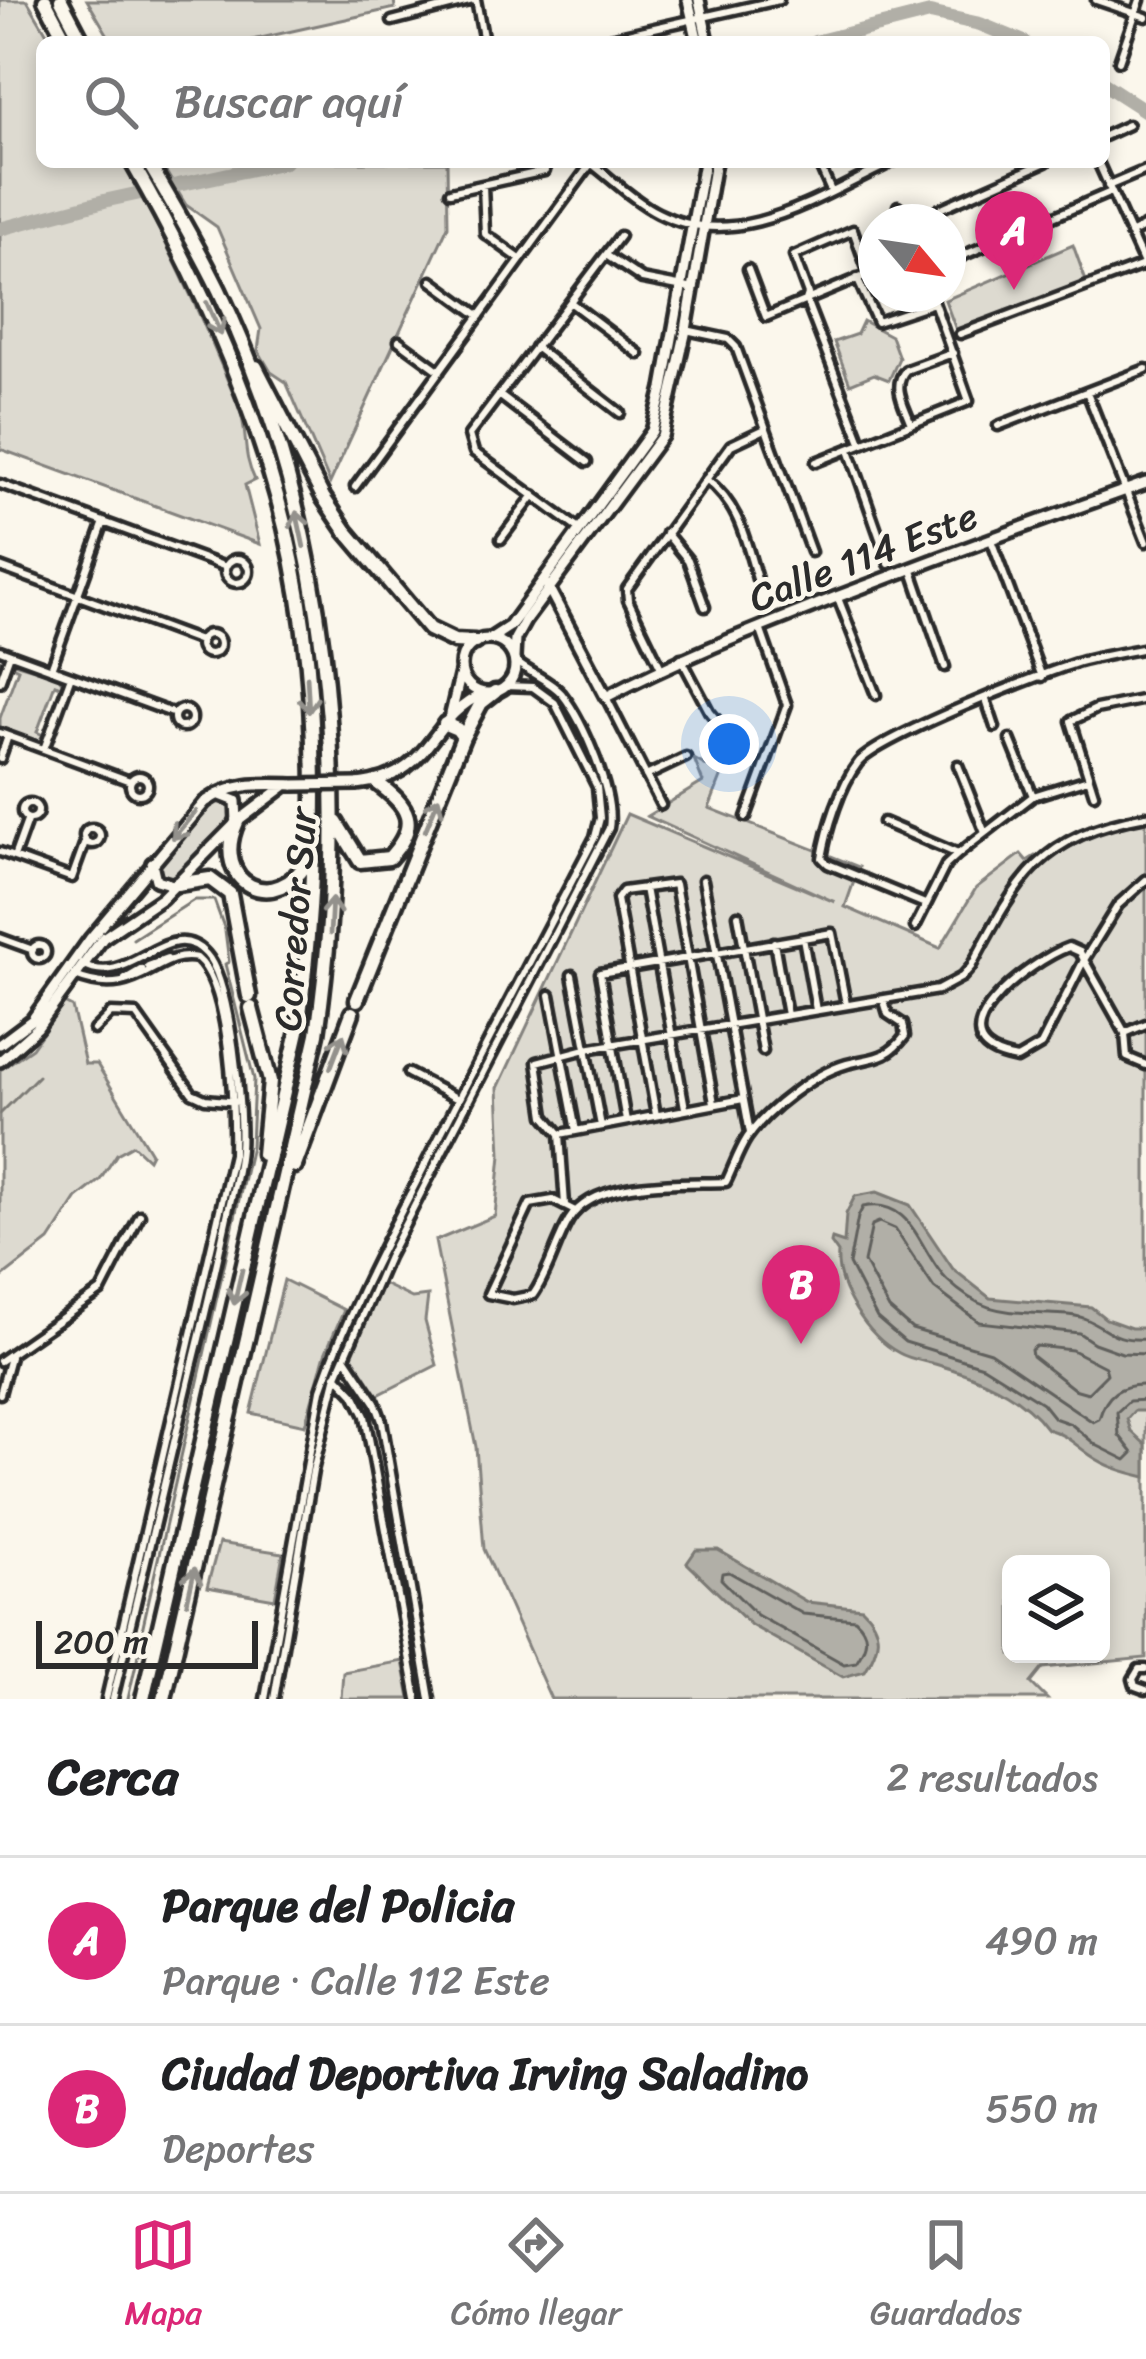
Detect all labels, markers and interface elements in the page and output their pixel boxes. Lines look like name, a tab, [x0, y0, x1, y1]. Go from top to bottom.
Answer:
search box	[36, 36, 1110, 168]
text: Buscar aquí	[174, 62, 403, 142]
icon: search	[78, 69, 144, 135]
pin: A	[975, 191, 1053, 290]
north arrow	[858, 204, 966, 312]
one-way arrow	[204, 300, 226, 336]
street label: Calle 114 Este	[738, 481, 988, 632]
one-way arrow	[288, 511, 311, 549]
one-way arrow	[297, 675, 320, 714]
your location	[699, 714, 759, 774]
one-way arrow	[423, 796, 444, 833]
street label: Corredor Sur	[252, 803, 337, 1033]
one-way arrow	[171, 809, 198, 840]
one-way arrow	[320, 897, 343, 936]
one-way arrow	[327, 1034, 349, 1071]
pin: B	[762, 1245, 840, 1344]
one-way arrow	[226, 1268, 248, 1306]
map controls	[1002, 1555, 1110, 1663]
button: layers	[1002, 1555, 1110, 1663]
one-way arrow	[180, 1567, 203, 1605]
text: 200 m	[54, 1613, 149, 1671]
scale bar	[36, 1615, 258, 1668]
text: Cerca	[48, 1732, 178, 1822]
text: 2 resultados	[886, 1743, 1098, 1812]
text: Parque del Policia	[162, 1866, 514, 1946]
text: A	[74, 1906, 100, 1975]
text: 490 m	[985, 1906, 1098, 1975]
text: Parque · Calle 112 Este	[162, 1946, 550, 2015]
text: Ciudad Deportiva Irving Saladino	[162, 2034, 808, 2114]
text: B	[75, 2074, 99, 2143]
text: 550 m	[986, 2074, 1098, 2143]
text: Deportes	[162, 2114, 314, 2183]
tab: Mapa	[124, 2212, 202, 2342]
tab: Cómo llegar	[451, 2212, 621, 2342]
tab: Guardados	[870, 2212, 1022, 2342]

